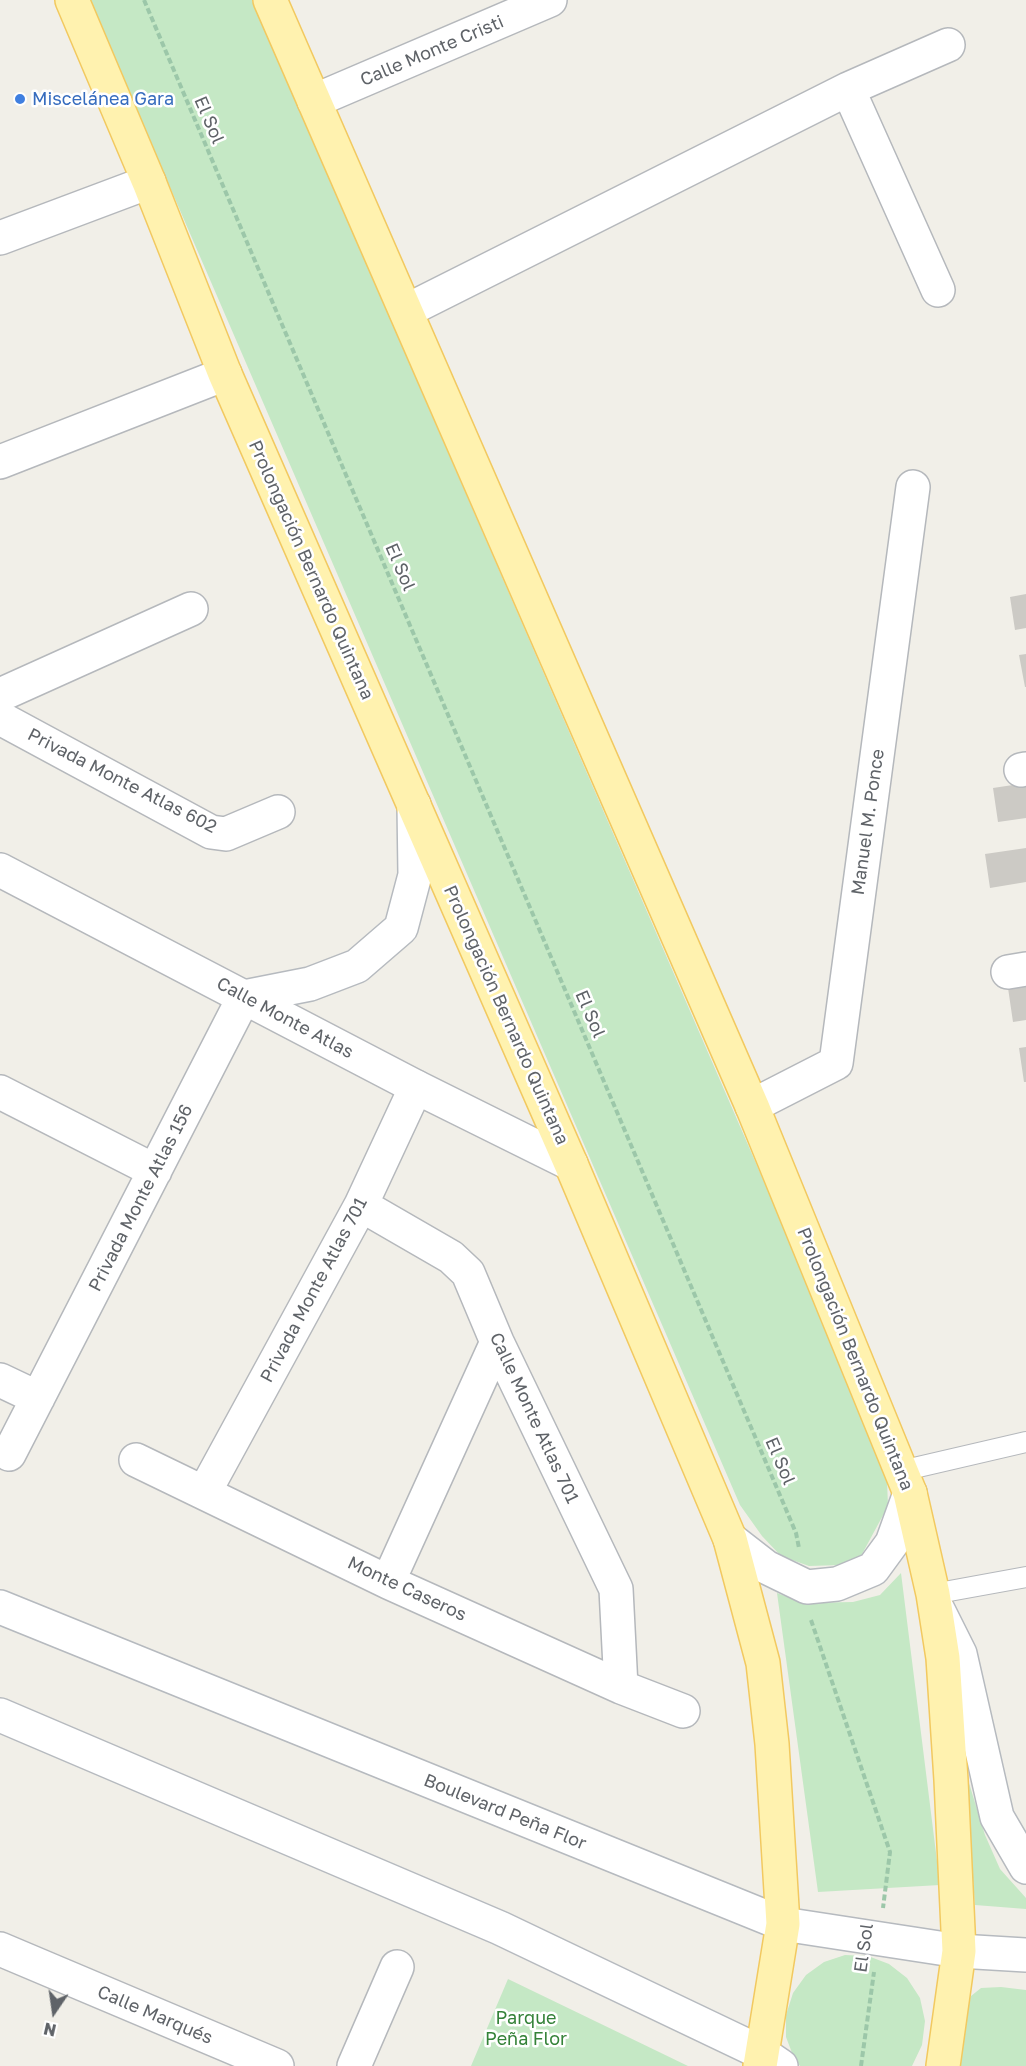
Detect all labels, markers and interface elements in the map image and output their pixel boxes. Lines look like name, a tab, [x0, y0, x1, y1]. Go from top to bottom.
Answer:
street label: Calle Monte Cristi	[357, 11, 507, 91]
place label: Miscelánea Gara	[32, 88, 174, 110]
marker: Miscelánea Gara	[13, 92, 27, 106]
street label: El Sol	[189, 93, 229, 147]
street label: Prolongación Bernardo Quintana	[244, 437, 378, 703]
street label: El Sol	[380, 540, 420, 594]
street label: Privada Monte Atlas 602	[24, 724, 220, 838]
street label: Manuel M. Ponce	[847, 748, 889, 896]
street label: Prolongación Bernardo Quintana	[439, 882, 573, 1148]
street label: Calle Monte Atlas	[213, 973, 357, 1063]
street label: El Sol	[570, 987, 610, 1041]
street label: Privada Monte Atlas 156	[84, 1101, 198, 1295]
street label: Privada Monte Atlas 701	[256, 1194, 372, 1386]
street label: Prolongación Bernardo Quintana	[792, 1224, 918, 1494]
street label: Calle Monte Atlas 701	[485, 1329, 583, 1507]
street label: El Sol	[760, 1434, 800, 1488]
street label: Monte Caseros	[344, 1552, 470, 1626]
street label: Boulevard Peña Flor	[421, 1770, 589, 1854]
street label: El Sol	[850, 1922, 878, 1974]
street label: Calle Marqués	[94, 1981, 216, 2049]
north arrow	[24, 1982, 84, 2042]
park label: Parque Peña Flor	[485, 2007, 567, 2050]
text: N	[42, 2018, 58, 2041]

